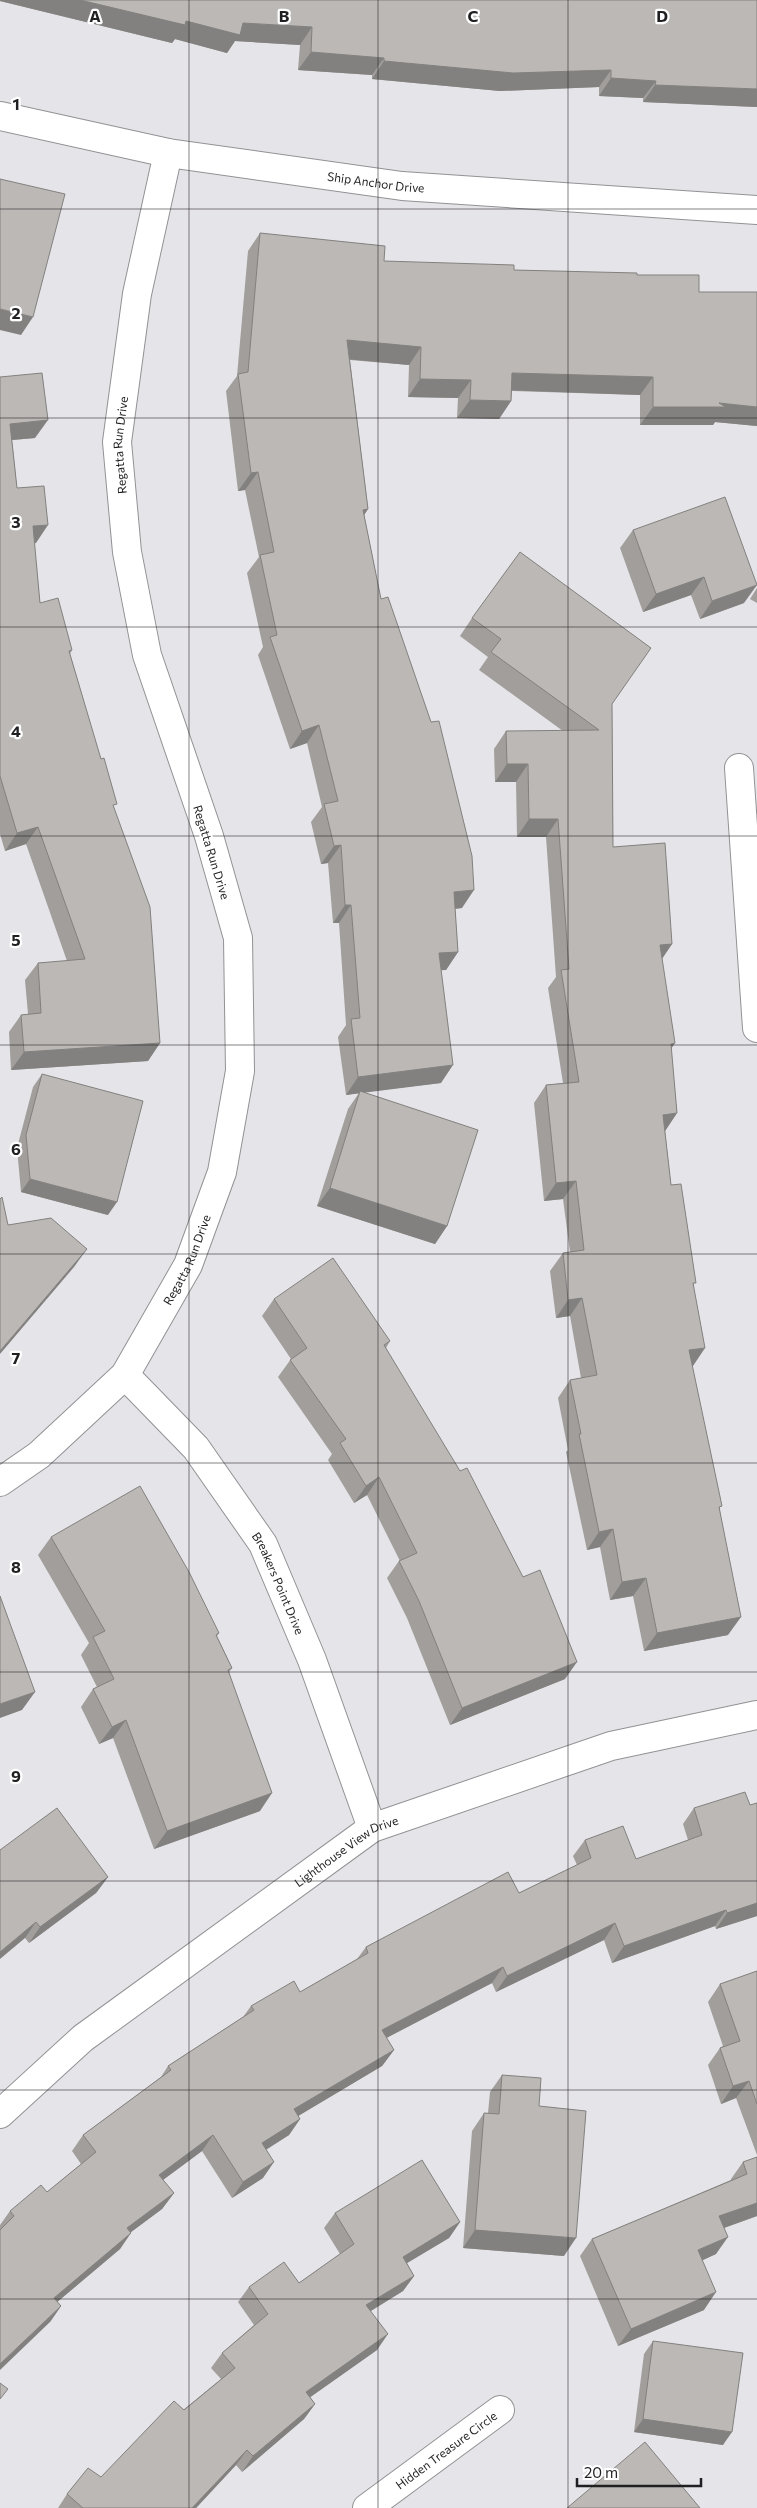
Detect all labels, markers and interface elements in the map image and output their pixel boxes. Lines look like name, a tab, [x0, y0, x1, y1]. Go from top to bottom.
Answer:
text: A	[89, 6, 101, 25]
text: B	[279, 6, 290, 25]
text: C	[468, 6, 479, 25]
text: D	[656, 6, 668, 25]
text: 1	[12, 94, 20, 113]
street label: Ship Anchor Drive	[327, 169, 425, 195]
text: 2	[11, 303, 21, 322]
street label: Regatta Run Drive	[110, 395, 130, 494]
text: 3	[11, 512, 21, 531]
text: 4	[11, 721, 21, 740]
street label: Regatta Run Drive	[191, 803, 233, 901]
text: 5	[11, 930, 21, 949]
text: 6	[11, 1139, 21, 1158]
street label: Regatta Run Drive	[160, 1212, 213, 1307]
text: 7	[12, 1348, 21, 1367]
street label: Breakers Point Drive	[250, 1529, 307, 1636]
text: 8	[11, 1557, 21, 1576]
text: 9	[11, 1766, 21, 1785]
street label: Lighthouse View Drive	[291, 1813, 400, 1889]
street label: Hidden Treasure Circle	[393, 2408, 499, 2492]
scale bar	[577, 2456, 701, 2488]
text: 20 m	[584, 2463, 618, 2481]

